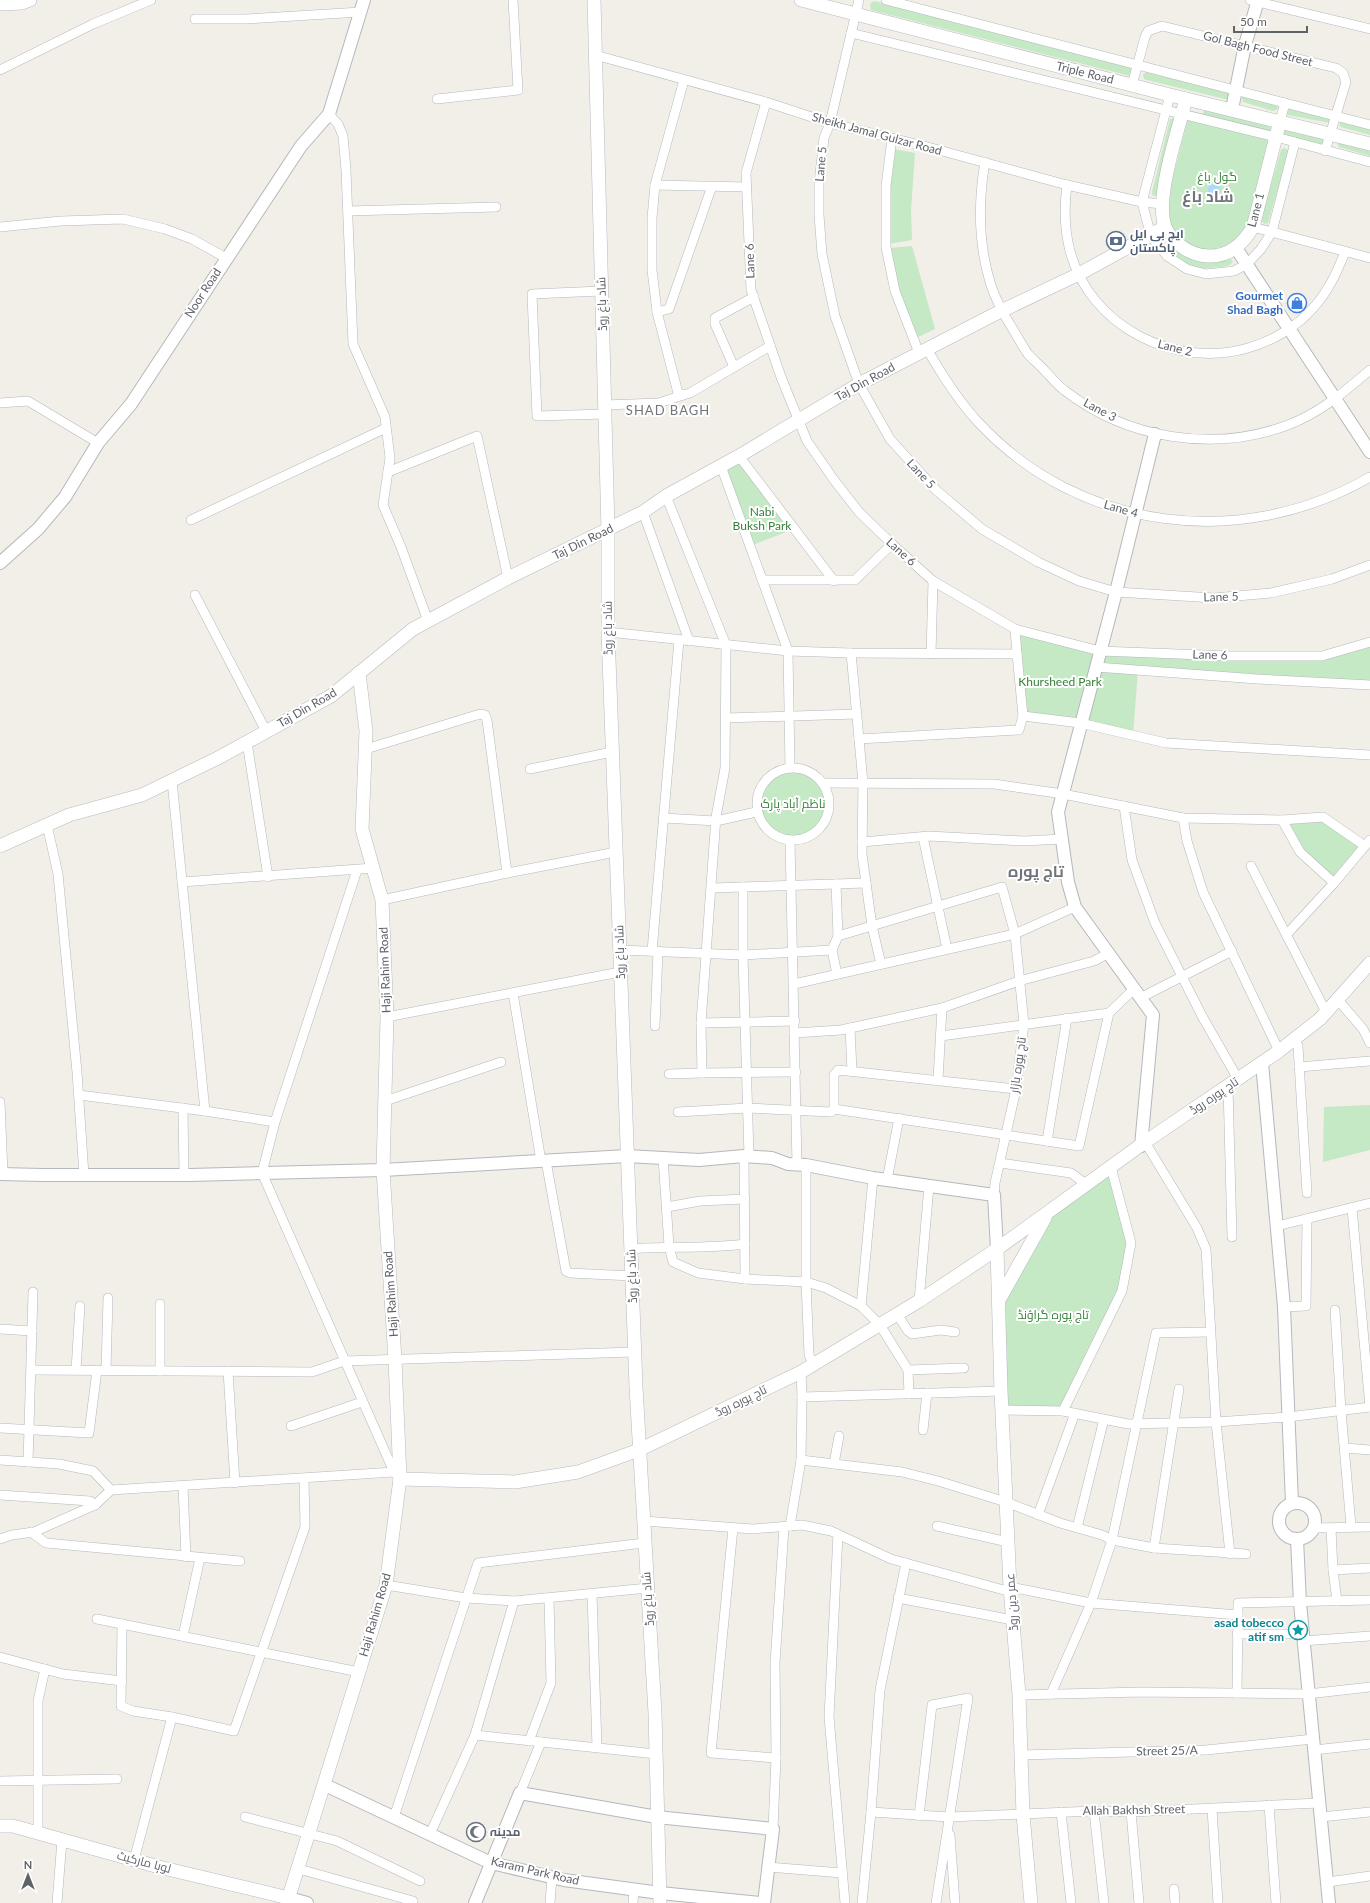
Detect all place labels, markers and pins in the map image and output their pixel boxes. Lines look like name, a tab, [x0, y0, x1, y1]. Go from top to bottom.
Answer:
place label: ایچ بی ایل پاکستان	[1130, 226, 1184, 257]
bank icon: ایچ بی ایل پاکستان	[1105, 230, 1127, 252]
place label: Gourmet Shad Bagh	[1227, 288, 1284, 317]
shop icon: Gourmet Shad Bagh	[1286, 292, 1308, 314]
place label: asad tobecco atif sm	[1214, 1615, 1284, 1644]
place icon: asad tobecco atif sm	[1287, 1619, 1309, 1641]
mosque icon: مدینہ	[465, 1821, 487, 1843]
place label: مدینہ	[490, 1824, 520, 1839]

